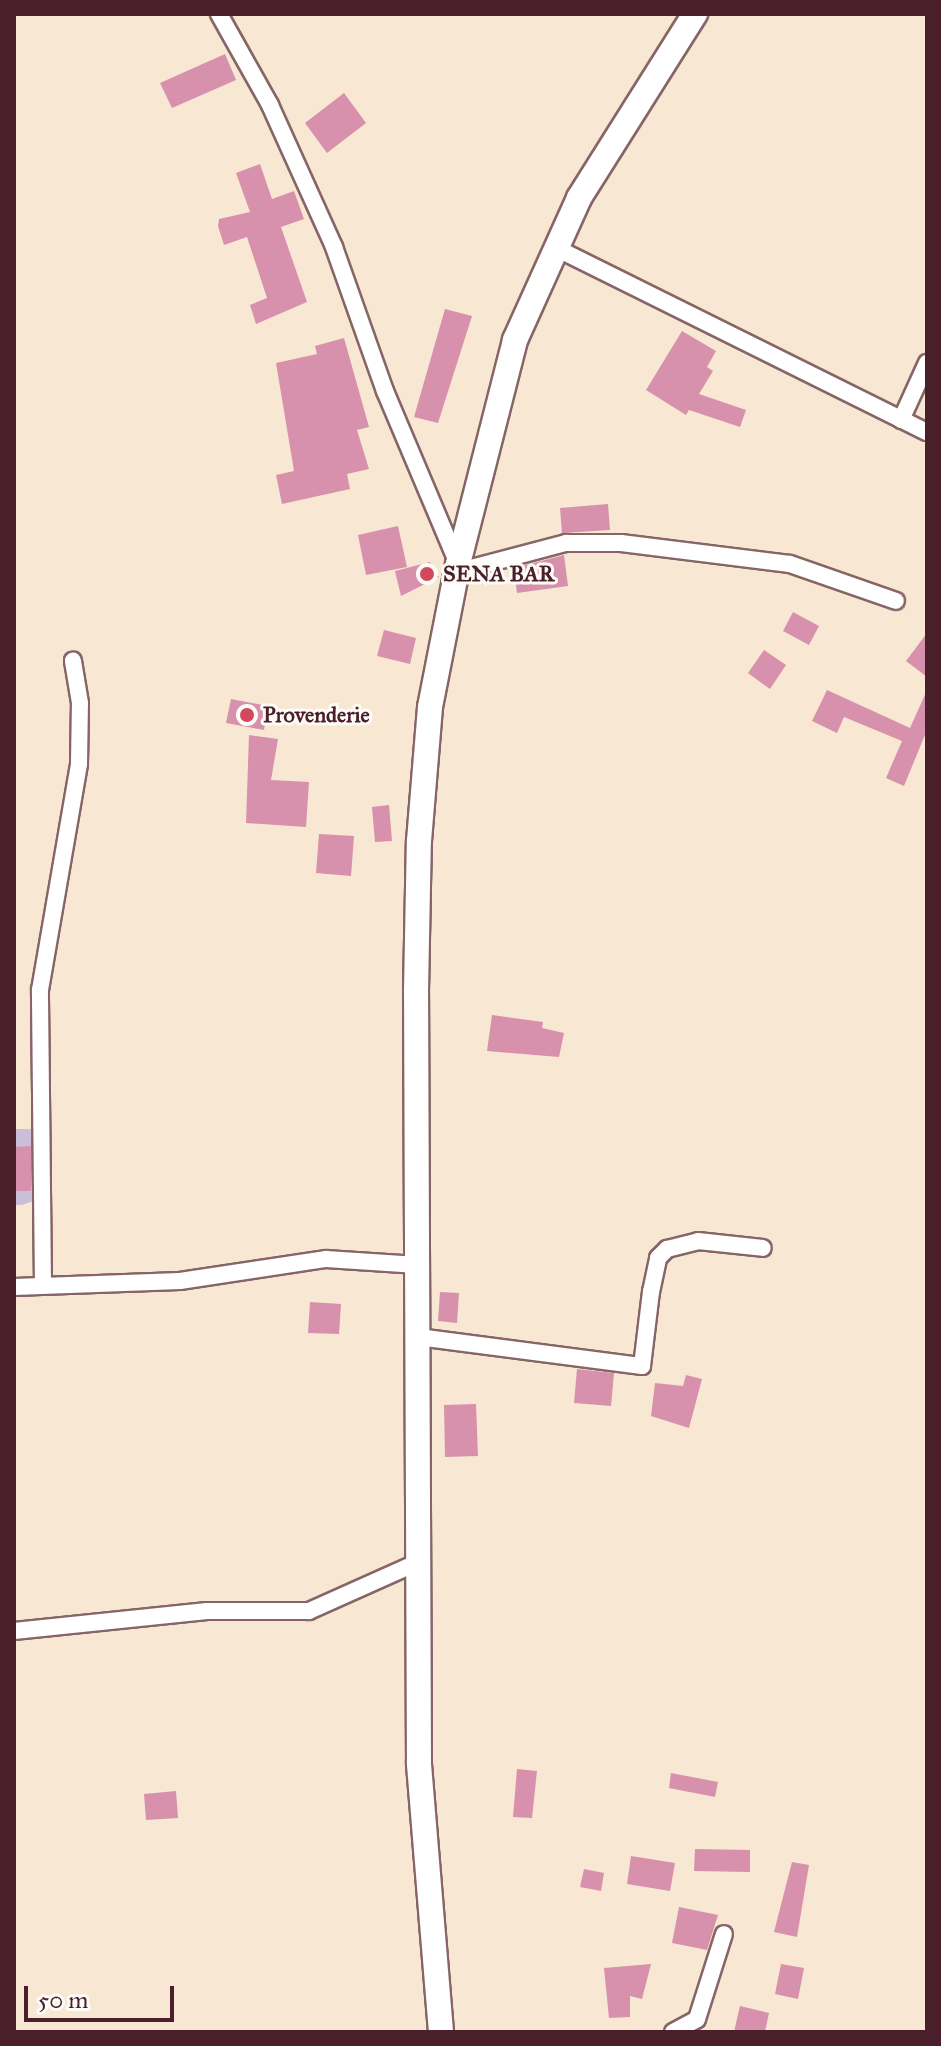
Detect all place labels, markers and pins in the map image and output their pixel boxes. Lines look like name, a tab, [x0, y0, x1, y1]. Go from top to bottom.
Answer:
place label: SENA BAR	[443, 561, 554, 587]
marker: SENA BAR	[418, 565, 436, 583]
place label: Provenderie	[263, 702, 370, 728]
marker: Provenderie	[238, 706, 256, 724]

